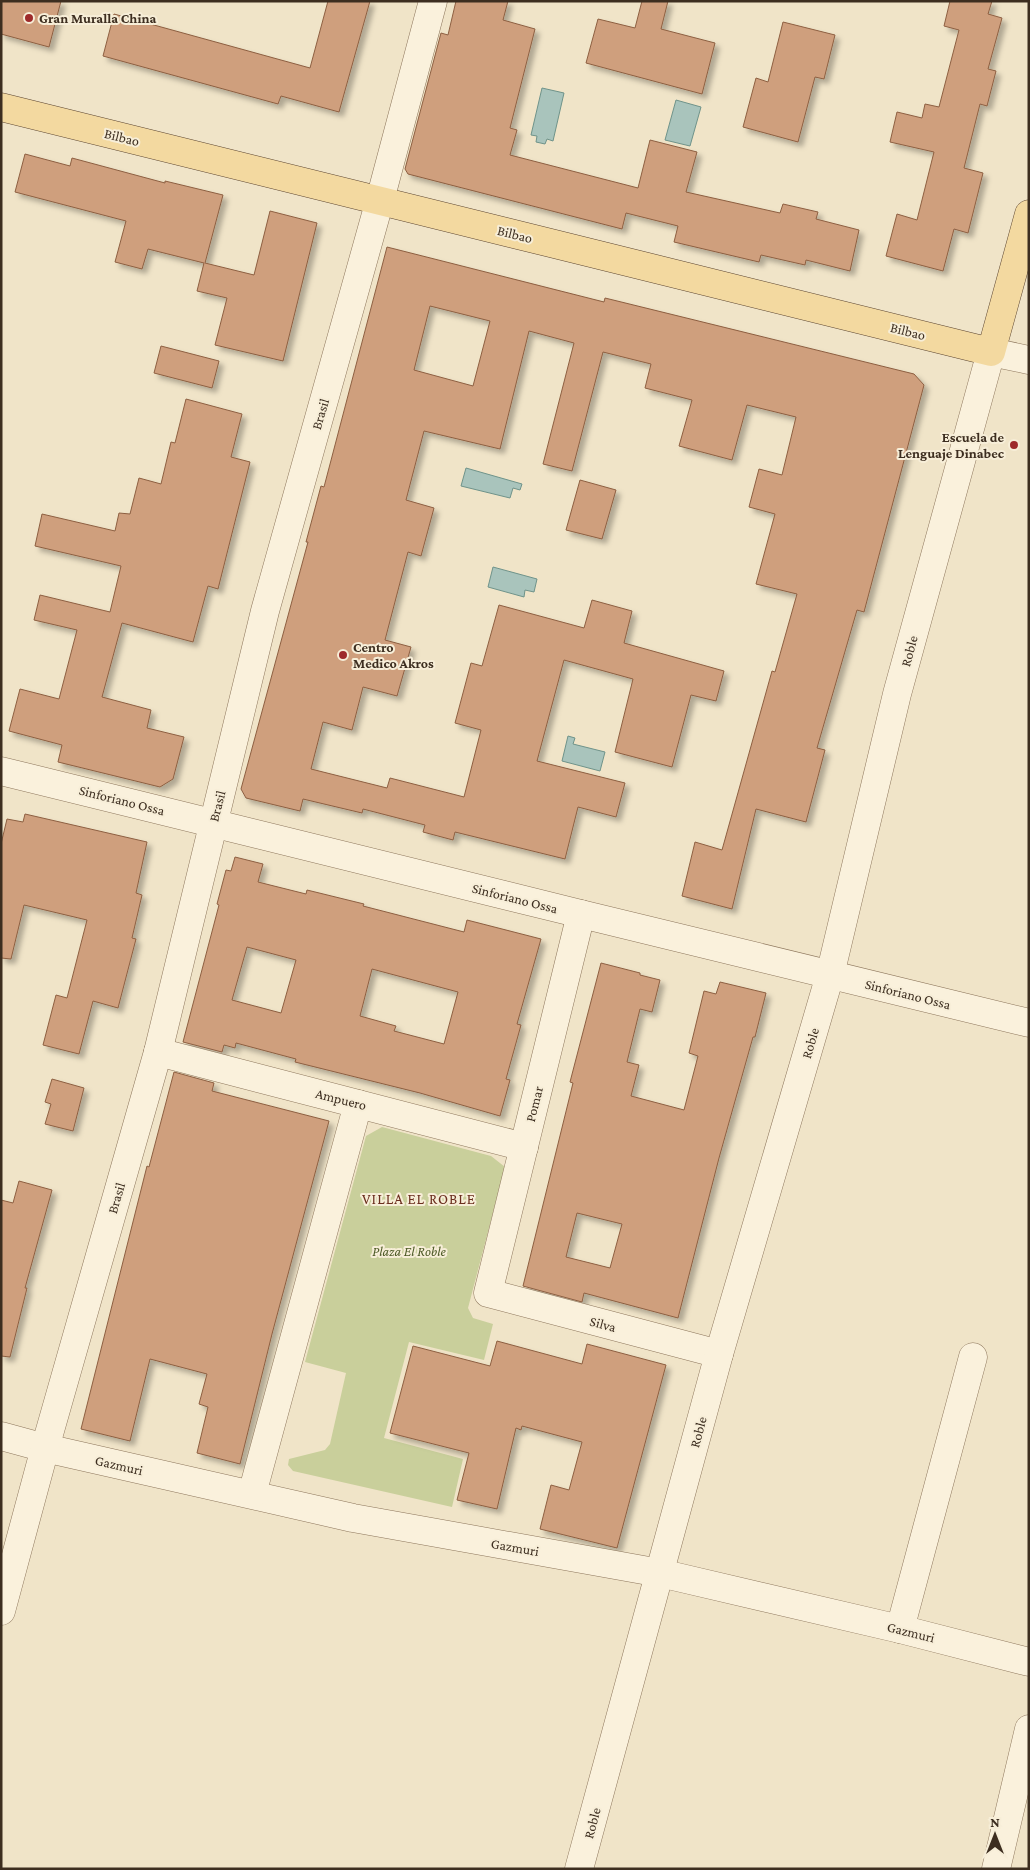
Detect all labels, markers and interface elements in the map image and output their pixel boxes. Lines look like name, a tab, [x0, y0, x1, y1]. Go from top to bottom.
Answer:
place label: Gran Muralla China	[39, 10, 156, 26]
marker: Gran Muralla China	[23, 12, 35, 24]
street label: Bilbao	[103, 125, 141, 149]
street label: Bilbao	[496, 222, 534, 246]
street label: Bilbao	[889, 319, 927, 343]
street label: Brasil	[308, 396, 332, 431]
place label: Escuela de Lenguaje Dinabec	[898, 429, 1005, 462]
marker: Escuela de Lenguaje Dinabec	[1008, 439, 1020, 451]
street label: Roble	[897, 634, 921, 668]
place label: Centro Medico Akros	[353, 639, 434, 671]
marker: Centro Medico Akros	[337, 649, 349, 661]
street label: Sinforiano Ossa	[77, 782, 167, 819]
street label: Brasil	[205, 788, 229, 823]
street label: Sinforiano Ossa	[470, 880, 560, 917]
street label: Sinforiano Ossa	[863, 976, 953, 1013]
street label: Roble	[798, 1026, 822, 1060]
street label: Pomar	[522, 1084, 546, 1124]
street label: Ampuero	[314, 1085, 368, 1113]
street label: Brasil	[104, 1180, 128, 1215]
district label: VILLA EL ROBLE	[362, 1191, 476, 1207]
park label: Plaza El Roble	[372, 1243, 447, 1259]
street label: Silva	[588, 1313, 618, 1335]
street label: Roble	[686, 1415, 710, 1449]
street label: Gazmuri	[94, 1452, 145, 1478]
street label: Gazmuri	[490, 1535, 541, 1559]
street label: Gazmuri	[885, 1618, 937, 1646]
street label: Roble	[580, 1806, 604, 1840]
north arrow	[970, 1810, 1020, 1860]
text: N	[990, 1814, 1000, 1830]

